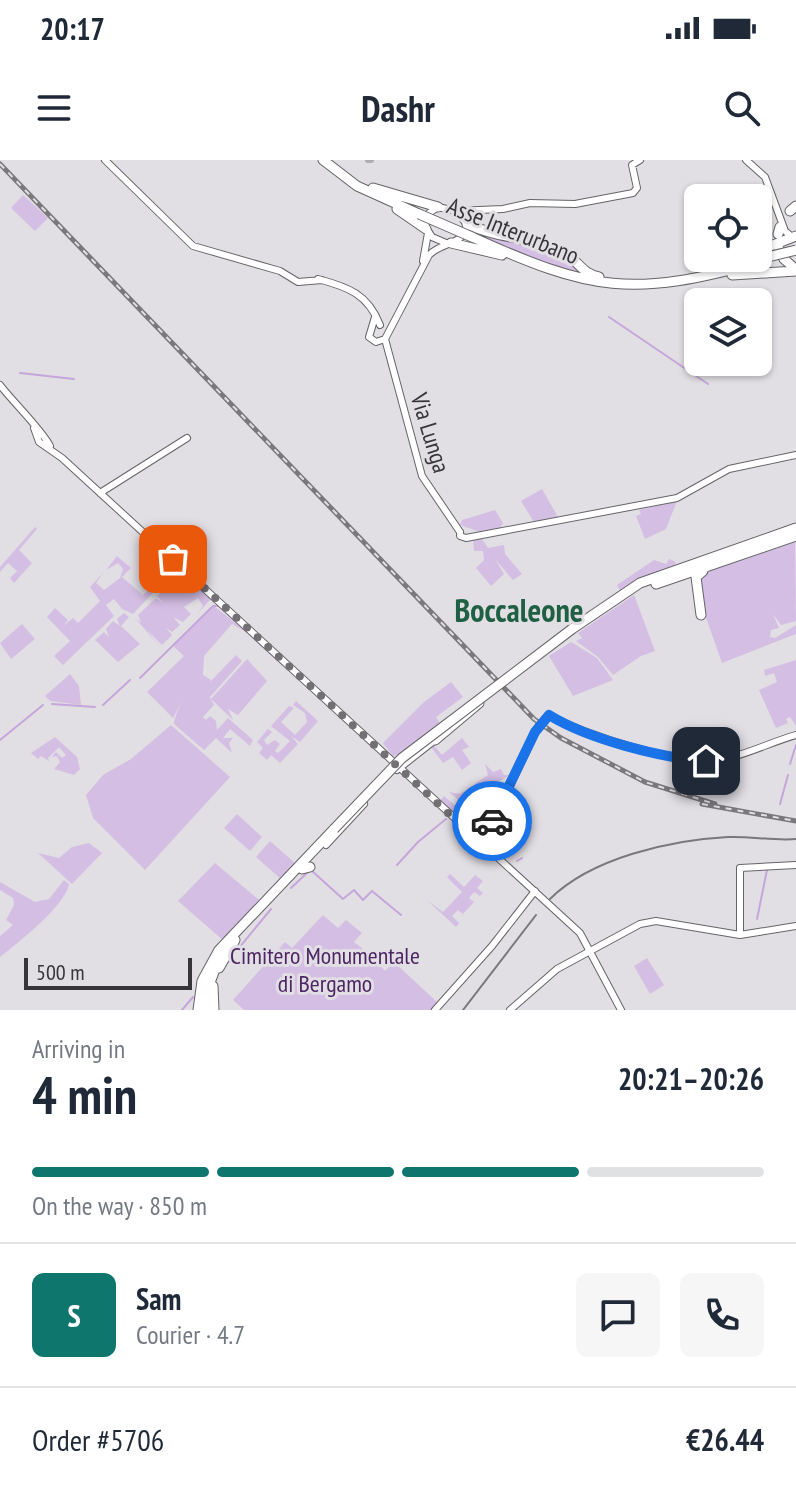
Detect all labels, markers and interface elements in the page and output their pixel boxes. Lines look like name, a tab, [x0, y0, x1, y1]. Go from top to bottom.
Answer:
text: 20:17	[40, 9, 105, 48]
text: Dashr	[361, 85, 435, 132]
icon: menu	[32, 86, 76, 130]
icon: search	[720, 86, 764, 130]
map controls	[684, 184, 772, 376]
button: locate	[684, 184, 772, 272]
street label: Asse Interurbano	[443, 190, 584, 271]
button: layers	[684, 288, 772, 376]
street label: Via Lunga	[403, 388, 457, 476]
pin	[139, 525, 207, 593]
icon: bag	[151, 537, 195, 581]
district label: Boccaleone	[455, 589, 583, 631]
pin	[672, 727, 740, 795]
icon: home	[684, 739, 728, 783]
courier	[452, 781, 532, 861]
icon: car	[470, 799, 514, 843]
park label: Cimitero Monumentale di Bergamo	[230, 940, 420, 999]
scale bar	[24, 954, 192, 990]
text: 500 m	[36, 958, 85, 986]
text: Arriving in	[32, 1032, 125, 1065]
text: 20:21–20:26	[618, 1059, 764, 1098]
text: 4 min	[32, 1061, 137, 1128]
text: On the way · 850 m	[32, 1189, 207, 1222]
button: chat	[576, 1273, 660, 1357]
button: phone	[680, 1273, 764, 1357]
text: Sam	[136, 1279, 181, 1318]
text: S	[67, 1296, 81, 1335]
text: Courier · 4.7	[136, 1318, 245, 1351]
text: Order #5706	[32, 1420, 164, 1459]
text: €26.44	[686, 1420, 764, 1459]

